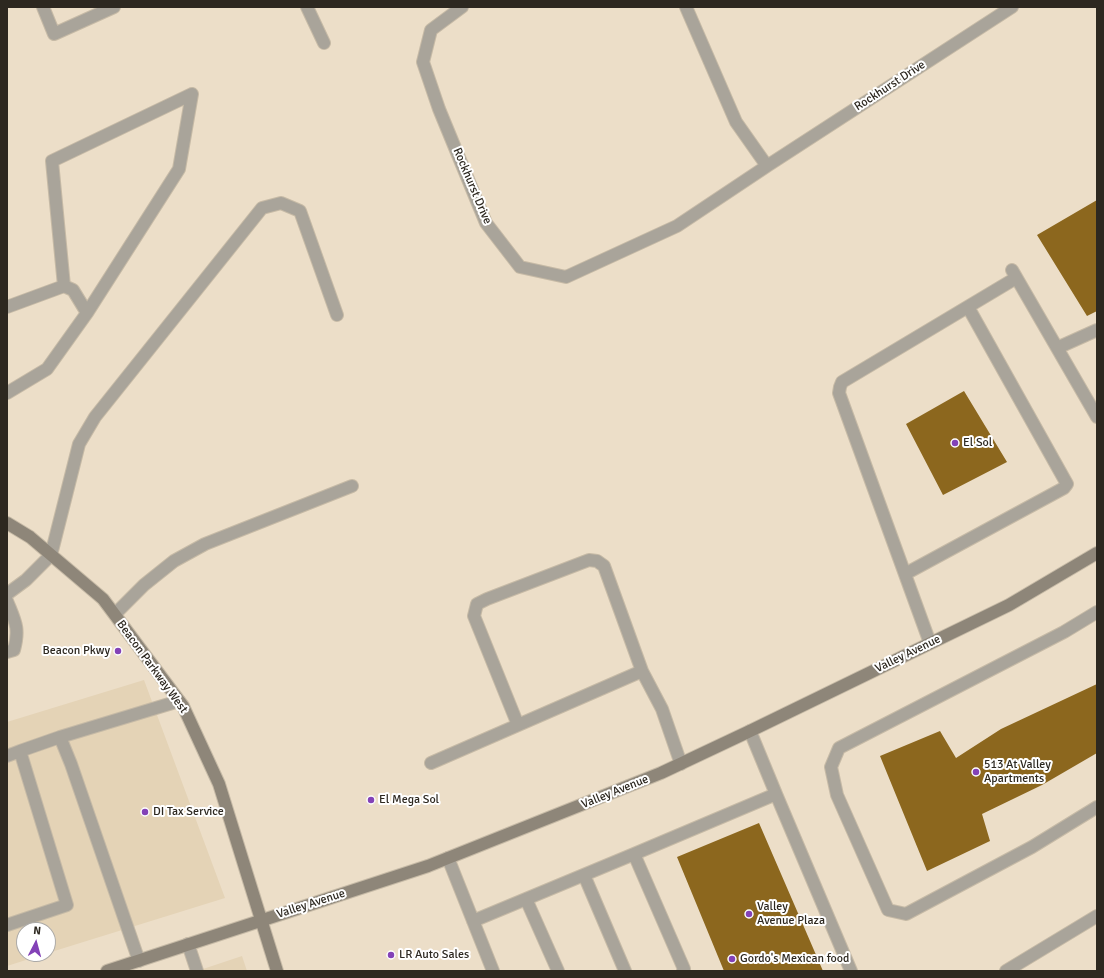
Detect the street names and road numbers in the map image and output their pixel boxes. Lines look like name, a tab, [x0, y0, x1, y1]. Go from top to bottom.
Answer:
street label: Rockhurst Drive	[852, 58, 928, 114]
street label: Rockhurst Drive	[449, 146, 495, 226]
street label: Beacon Parkway West	[113, 618, 191, 716]
street label: Valley Avenue	[873, 632, 943, 676]
street label: Valley Avenue	[579, 772, 651, 812]
street label: Valley Avenue	[275, 886, 347, 922]

